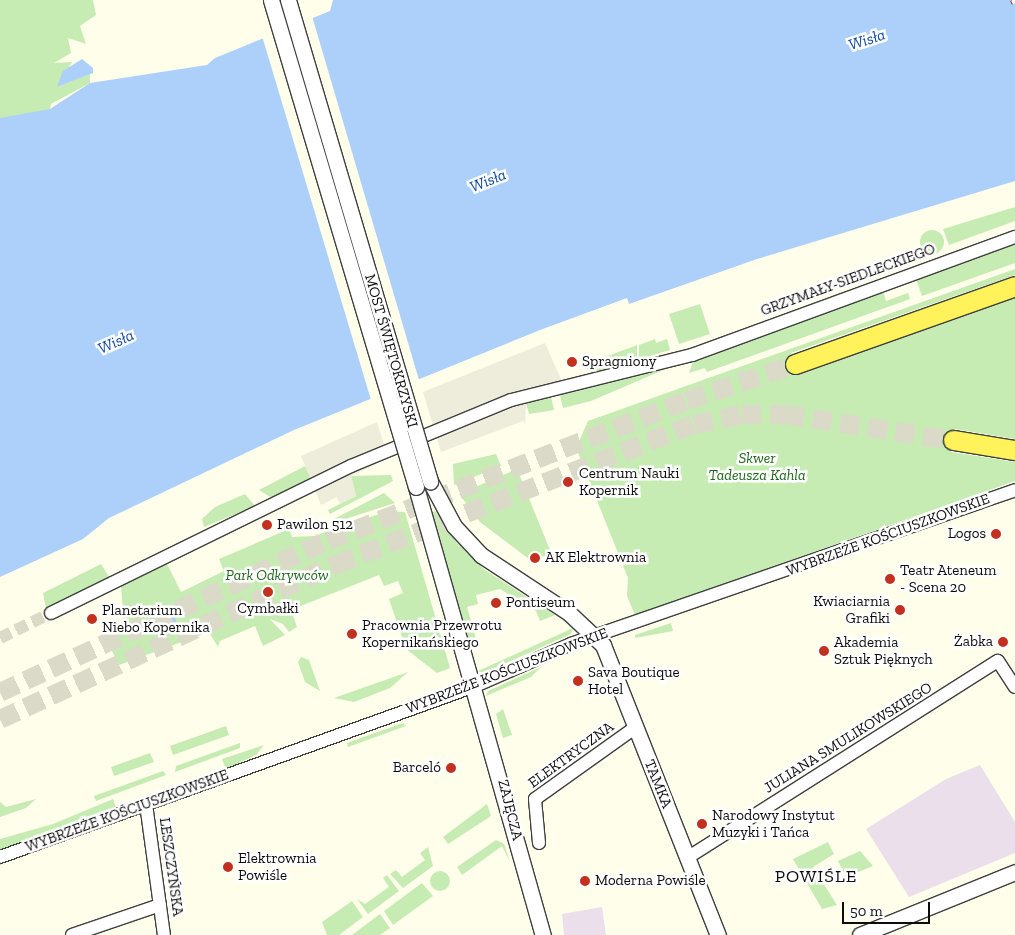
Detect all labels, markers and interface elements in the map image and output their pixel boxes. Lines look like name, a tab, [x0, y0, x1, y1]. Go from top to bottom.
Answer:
water label: Wisła	[846, 25, 888, 55]
water label: Wisła	[467, 165, 509, 197]
street label: GRZYMAŁY-SIEDLECKIEGO	[758, 240, 938, 320]
street label: MOST ŚWIĘTOKRZYSKI	[360, 272, 422, 430]
water label: Wisła	[95, 326, 137, 358]
place label: Spragniony	[582, 353, 656, 371]
marker: Spragniony	[566, 356, 578, 368]
park label: Skwer Tadeusza Kahla	[708, 449, 806, 484]
place label: Centrum Nauki Kopernik	[579, 464, 679, 499]
marker: Centrum Nauki Kopernik	[561, 475, 575, 489]
street label: WYBRZEŻE KOŚCIUSZKOWSKIE	[784, 490, 992, 580]
place label: Pawilon 512	[277, 516, 353, 534]
marker: Pawilon 512	[261, 519, 273, 531]
place label: Logos	[948, 525, 986, 543]
marker: Logos	[990, 528, 1002, 540]
place label: AK Elektrownia	[545, 549, 646, 567]
marker: AK Elektrownia	[529, 552, 541, 564]
place label: Teatr Ateneum - Scena 20	[900, 561, 997, 596]
park label: Park Odkrywców	[225, 567, 329, 585]
marker: Teatr Ateneum - Scena 20	[884, 573, 896, 585]
marker: Cymbałki	[262, 586, 274, 598]
place label: Kwiaciarnia Grafiki	[813, 592, 890, 627]
place label: Pontiseum	[506, 594, 575, 612]
marker: Pontiseum	[490, 597, 502, 609]
place label: Cymbałki	[237, 600, 299, 618]
place label: Planetarium Niebo Kopernika	[102, 601, 210, 636]
marker: Kwiaciarnia Grafiki	[894, 604, 906, 616]
marker: Planetarium Niebo Kopernika	[86, 613, 98, 625]
place label: Pracownia Przewrotu Kopernikańskiego	[362, 616, 502, 651]
street label: WYBRZEŻE KOŚCIUSZKOWSKIE	[403, 624, 611, 718]
marker: Pracownia Przewrotu Kopernikańskiego	[346, 628, 358, 640]
place label: Akademia Sztuk Pięknych	[834, 633, 933, 668]
place label: Żabka	[954, 633, 993, 651]
marker: Żabka	[997, 636, 1009, 648]
marker: Akademia Sztuk Pięknych	[818, 645, 830, 657]
place label: Sava Boutique Hotel	[588, 663, 680, 698]
marker: Sava Boutique Hotel	[572, 675, 584, 687]
street label: JULIANA SMULIKOWSKIEGO	[760, 679, 936, 797]
street label: ELEKTRYCZNA	[525, 718, 617, 792]
street label: TAMKA	[640, 757, 676, 811]
place label: Barceló	[393, 759, 441, 777]
marker: Barceló	[445, 762, 457, 774]
street label: WYBRZEŻE KOŚCIUSZKOWSKIE	[23, 766, 231, 856]
street label: ZAJĘCZA	[494, 778, 526, 842]
place label: Narodowy Instytut Muzyki i Tańca	[712, 806, 835, 841]
street label: LESZCZYŃSKA	[155, 816, 187, 918]
marker: Narodowy Instytut Muzyki i Tańca	[696, 818, 708, 830]
place label: Elektrownia Powiśle	[238, 849, 317, 884]
marker: Elektrownia Powiśle	[222, 861, 234, 873]
district label: POWIŚLE	[774, 865, 858, 887]
place label: Moderna Powiśle	[595, 872, 706, 890]
marker: Moderna Powiśle	[579, 875, 591, 887]
scale bar	[845, 892, 932, 924]
text: 50 m	[850, 902, 883, 920]

